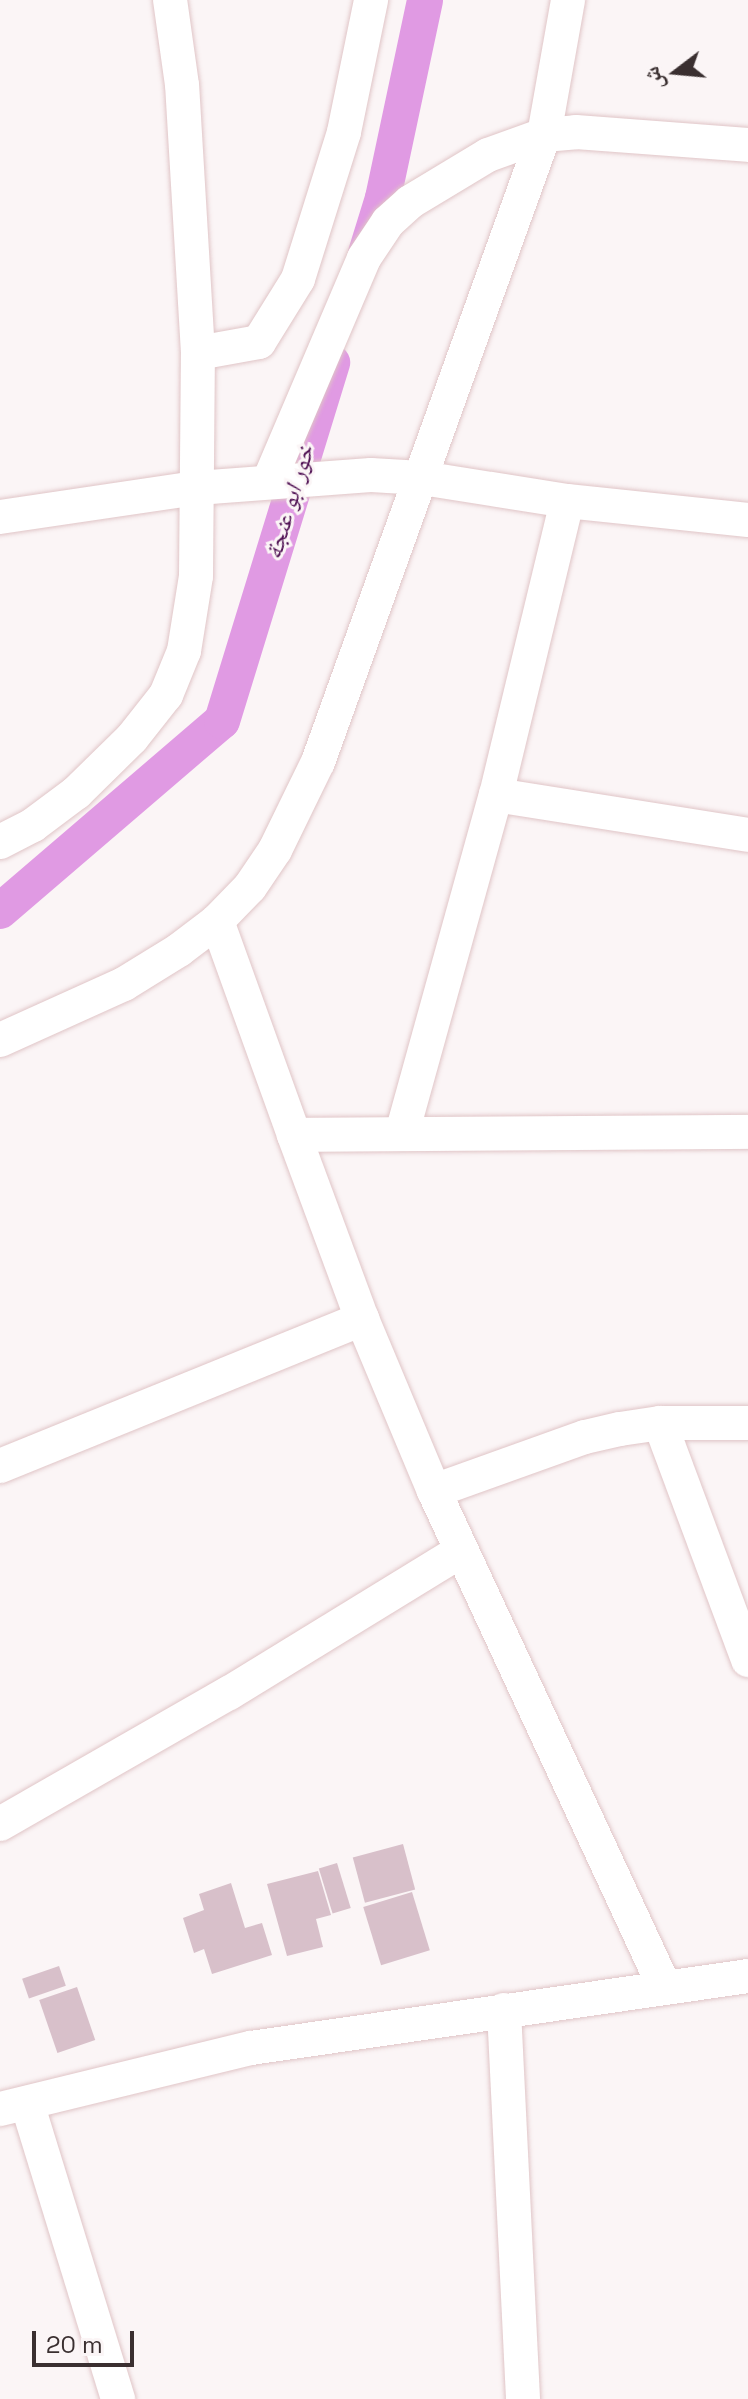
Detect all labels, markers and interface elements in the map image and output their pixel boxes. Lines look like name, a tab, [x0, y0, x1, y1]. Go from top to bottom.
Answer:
north arrow	[636, 32, 716, 112]
text: ش	[636, 64, 670, 94]
water label: خور ابو عنجة	[258, 442, 320, 562]
scale bar	[36, 2315, 138, 2365]
text: 20 m	[46, 2329, 103, 2360]

